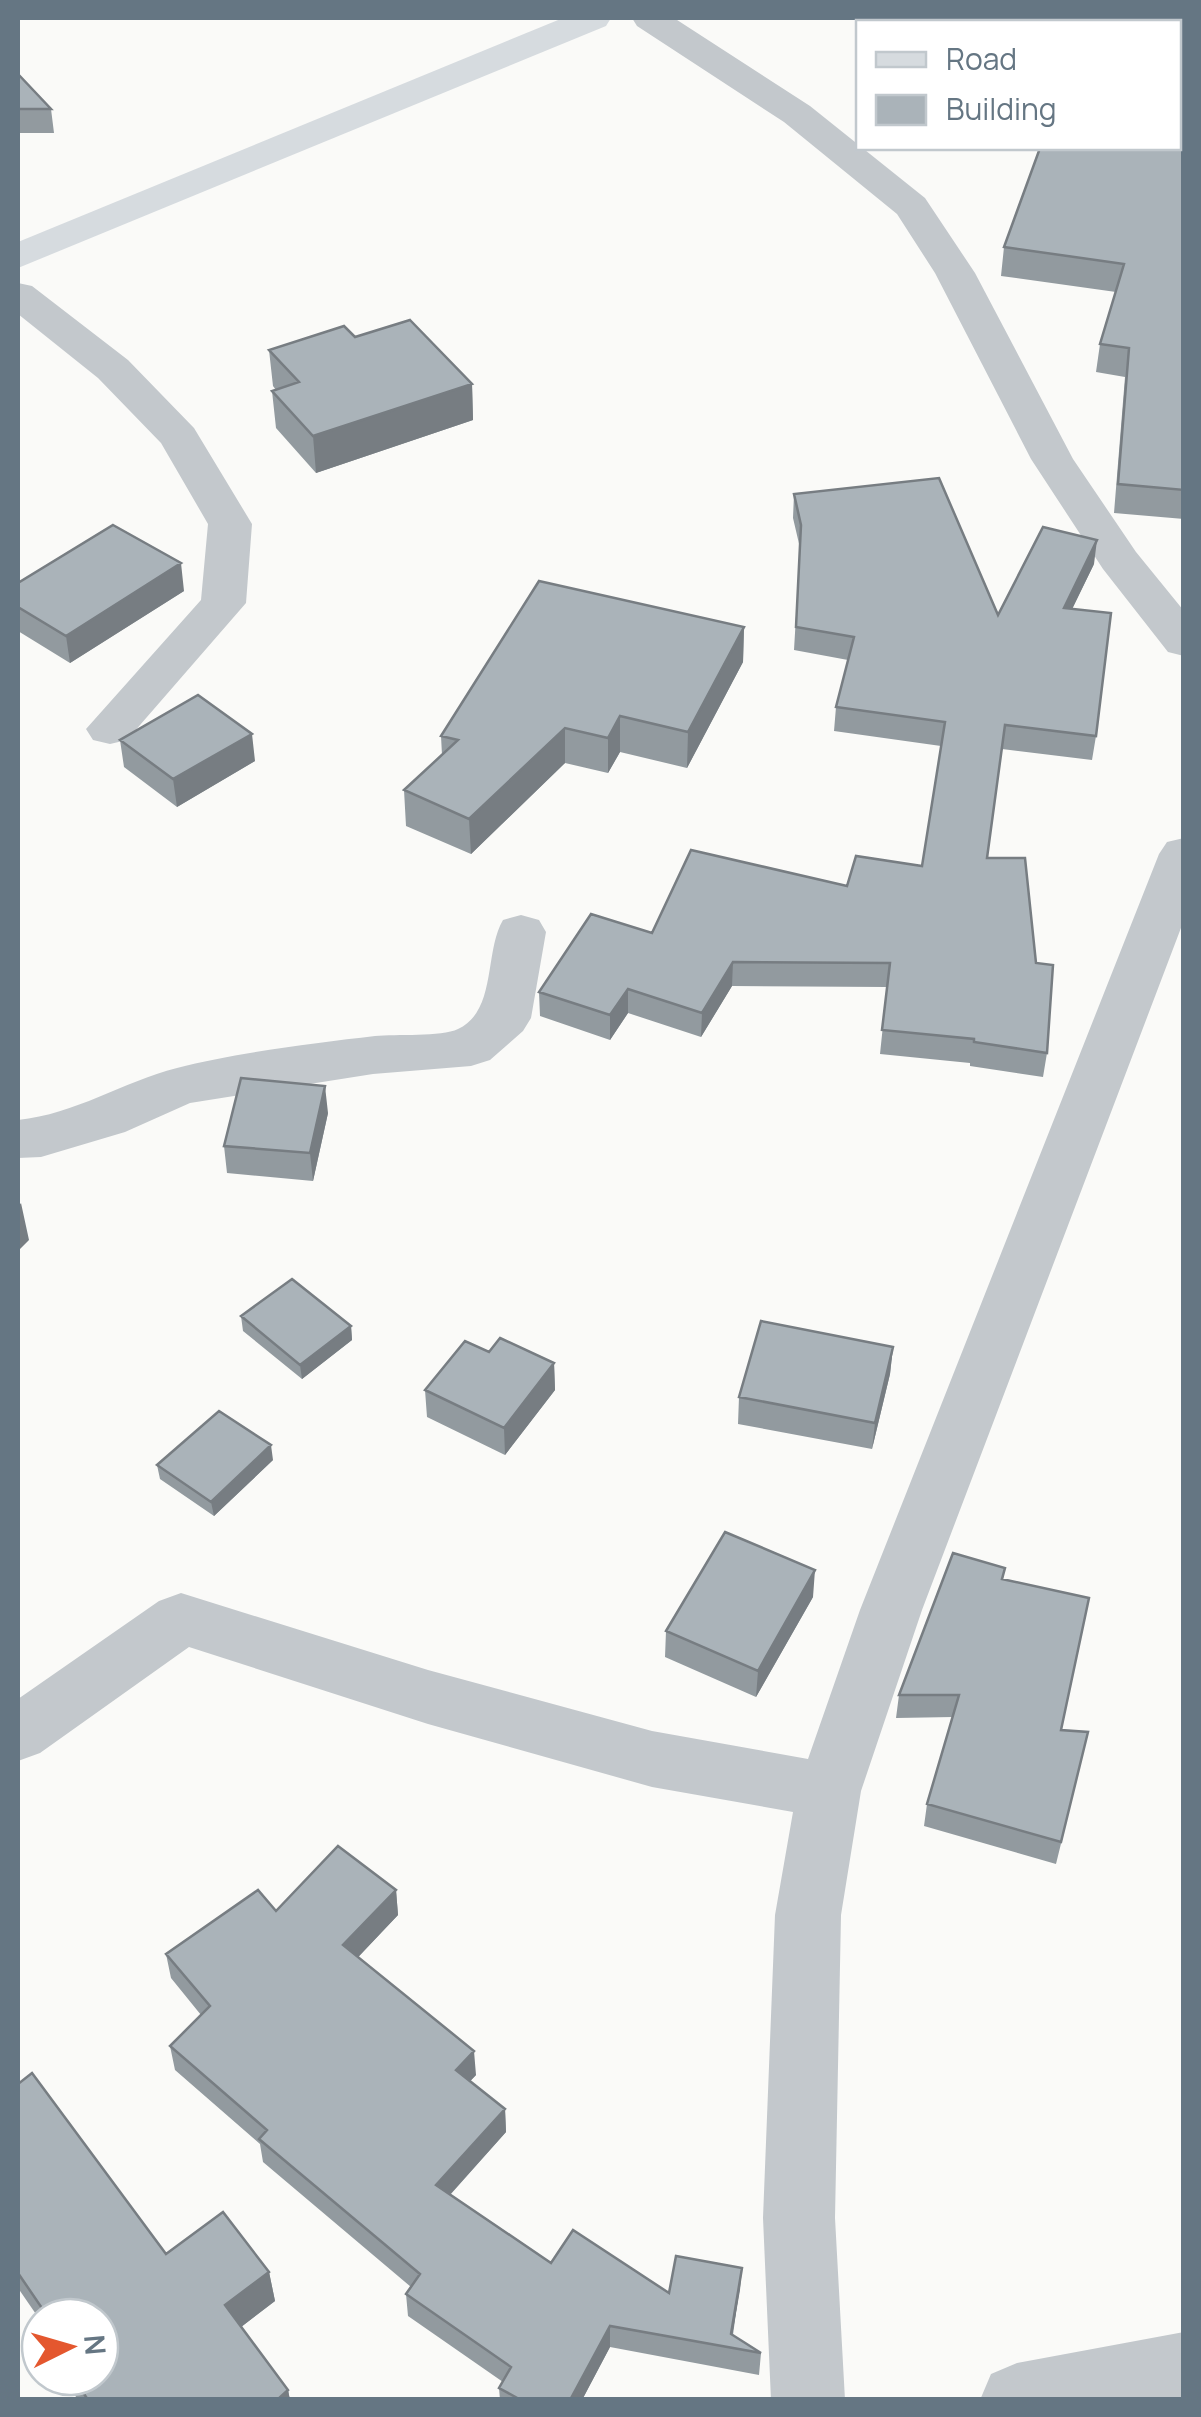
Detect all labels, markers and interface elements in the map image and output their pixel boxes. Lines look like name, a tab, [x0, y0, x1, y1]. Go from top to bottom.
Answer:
legend	[856, 20, 1181, 150]
text: Road	[946, 38, 1017, 79]
text: Building	[946, 88, 1057, 129]
north arrow	[20, 2297, 120, 2397]
text: N	[76, 2333, 116, 2356]

